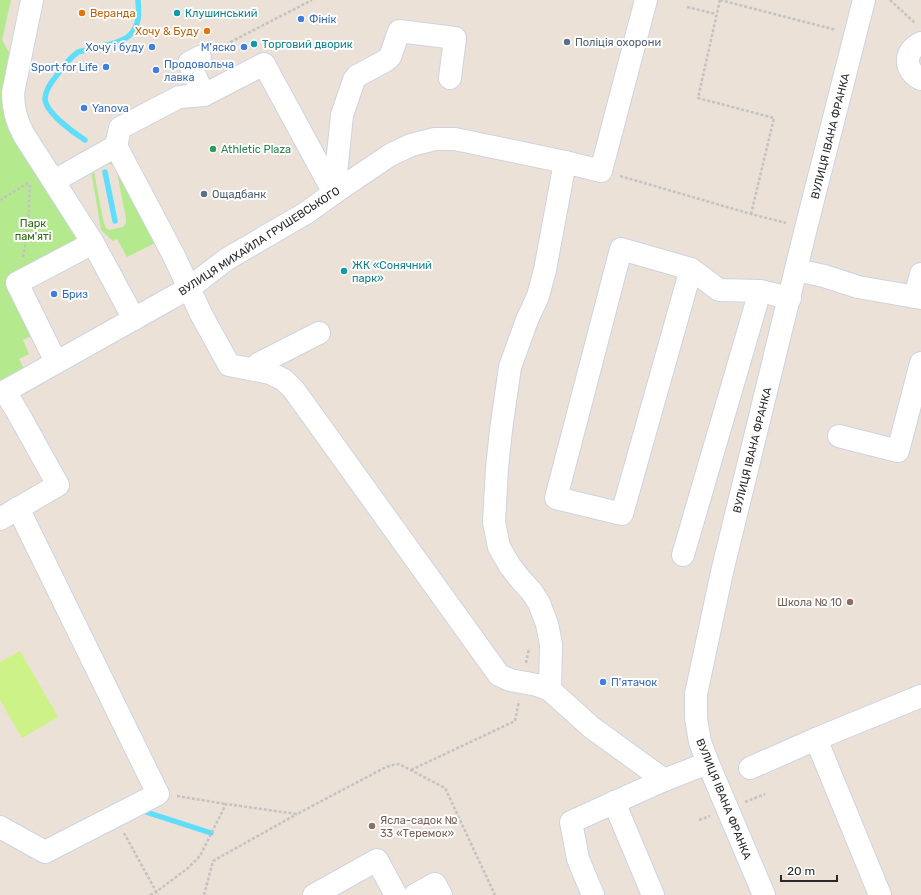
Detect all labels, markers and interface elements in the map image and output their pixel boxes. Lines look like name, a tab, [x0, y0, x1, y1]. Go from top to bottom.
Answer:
place label: Веранда	[90, 7, 136, 20]
place label: Клушинський	[185, 7, 257, 20]
marker: Веранда	[77, 8, 87, 18]
marker: Клушинський	[172, 8, 182, 18]
place label: Фінік	[309, 13, 336, 26]
marker: Фінік	[296, 14, 306, 24]
place label: Хочу & Буду	[135, 25, 199, 38]
marker: Хочу & Буду	[202, 26, 212, 36]
place label: Поліція охорони	[575, 36, 661, 49]
marker: Поліція охорони	[562, 37, 572, 47]
place label: Торговий дворик	[262, 38, 353, 51]
marker: Торговий дворик	[249, 39, 259, 49]
place label: Хочу і буду	[86, 41, 144, 54]
place label: М'яско	[201, 41, 236, 54]
marker: Хочу і буду	[147, 42, 157, 52]
marker: М'яско	[239, 42, 249, 52]
place label: Продовольча лавка	[164, 58, 234, 84]
place label: Sport for Life	[31, 61, 98, 74]
marker: Sport for Life	[101, 62, 111, 72]
marker: Продовольча лавка	[151, 65, 161, 75]
street label: ВУЛИЦЯ ІВАНА ФРАНКА	[809, 71, 853, 200]
place label: Yanova	[92, 102, 129, 115]
marker: Yanova	[79, 103, 89, 113]
place label: Athletic Plaza	[221, 143, 291, 156]
marker: Athletic Plaza	[208, 144, 218, 154]
street label: ВУЛИЦЯ МИХАЙЛА ГРУШЕВСЬКОГО	[176, 184, 342, 299]
place label: Ощадбанк	[212, 188, 266, 201]
marker: Ощадбанк	[199, 189, 209, 199]
park label: Парк пам'яті	[15, 217, 51, 243]
place label: ЖК «Сонячний парк»	[352, 259, 432, 285]
marker: ЖК «Сонячний парк»	[339, 266, 349, 276]
place label: Бриз	[62, 288, 88, 301]
marker: Бриз	[49, 289, 59, 299]
street label: ВУЛИЦЯ ІВАНА ФРАНКА	[731, 385, 775, 514]
place label: Школа № 10	[777, 596, 842, 609]
marker: Школа № 10	[845, 597, 855, 607]
place label: П'ятачок	[611, 676, 657, 689]
marker: П'ятачок	[598, 677, 608, 687]
street label: ВУЛИЦЯ ІВАНА ФРАНКА	[693, 737, 754, 862]
place label: Ясла-садок № 33 «Теремок»	[380, 814, 458, 840]
marker: Ясла-садок № 33 «Теремок»	[367, 821, 377, 831]
scale bar	[781, 857, 837, 883]
text: 20 m	[787, 864, 815, 878]

